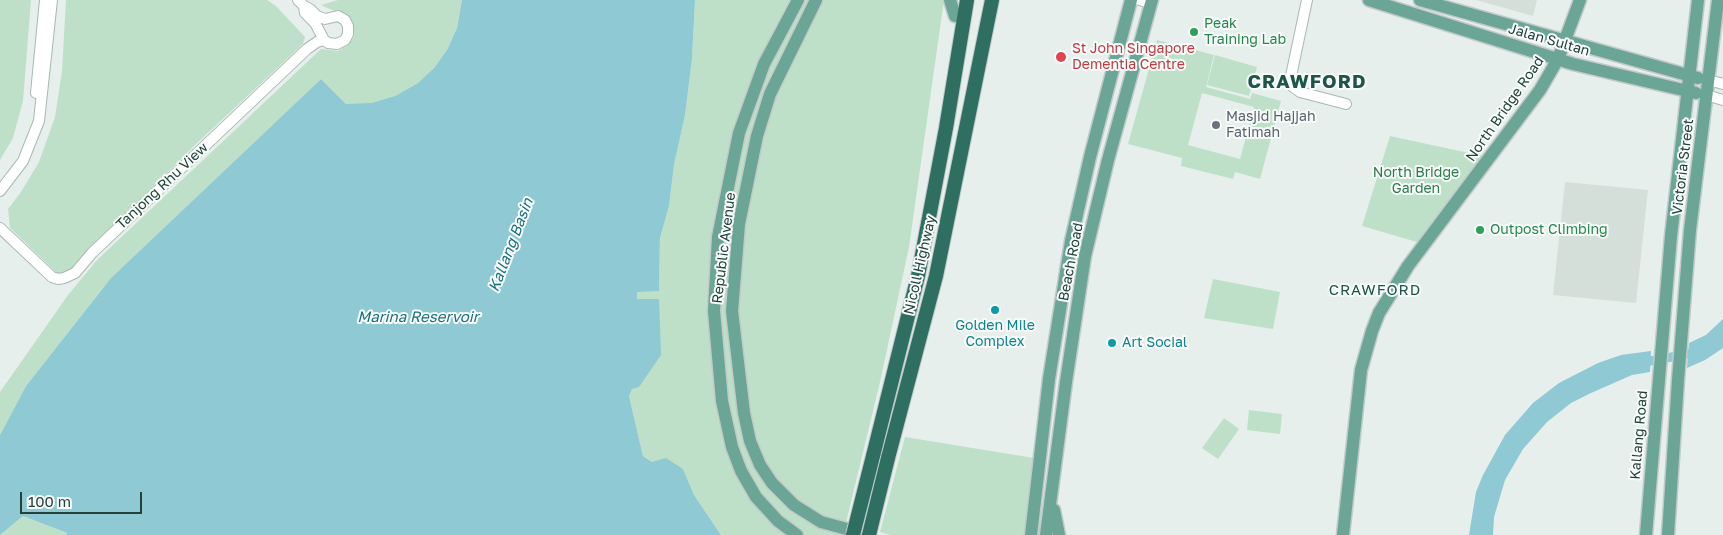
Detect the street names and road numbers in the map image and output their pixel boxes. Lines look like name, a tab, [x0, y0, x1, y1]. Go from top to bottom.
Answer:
street label: Jalan Sultan	[1506, 20, 1592, 60]
street label: North Bridge Road	[1462, 53, 1548, 165]
street label: Victoria Street	[1669, 118, 1697, 216]
street label: Tanjong Rhu View	[113, 139, 211, 233]
street label: Republic Avenue	[709, 191, 739, 305]
street label: Nicoll Highway	[900, 214, 940, 316]
street label: Beach Road	[1055, 221, 1087, 303]
street label: Kallang Road	[1627, 390, 1651, 480]

